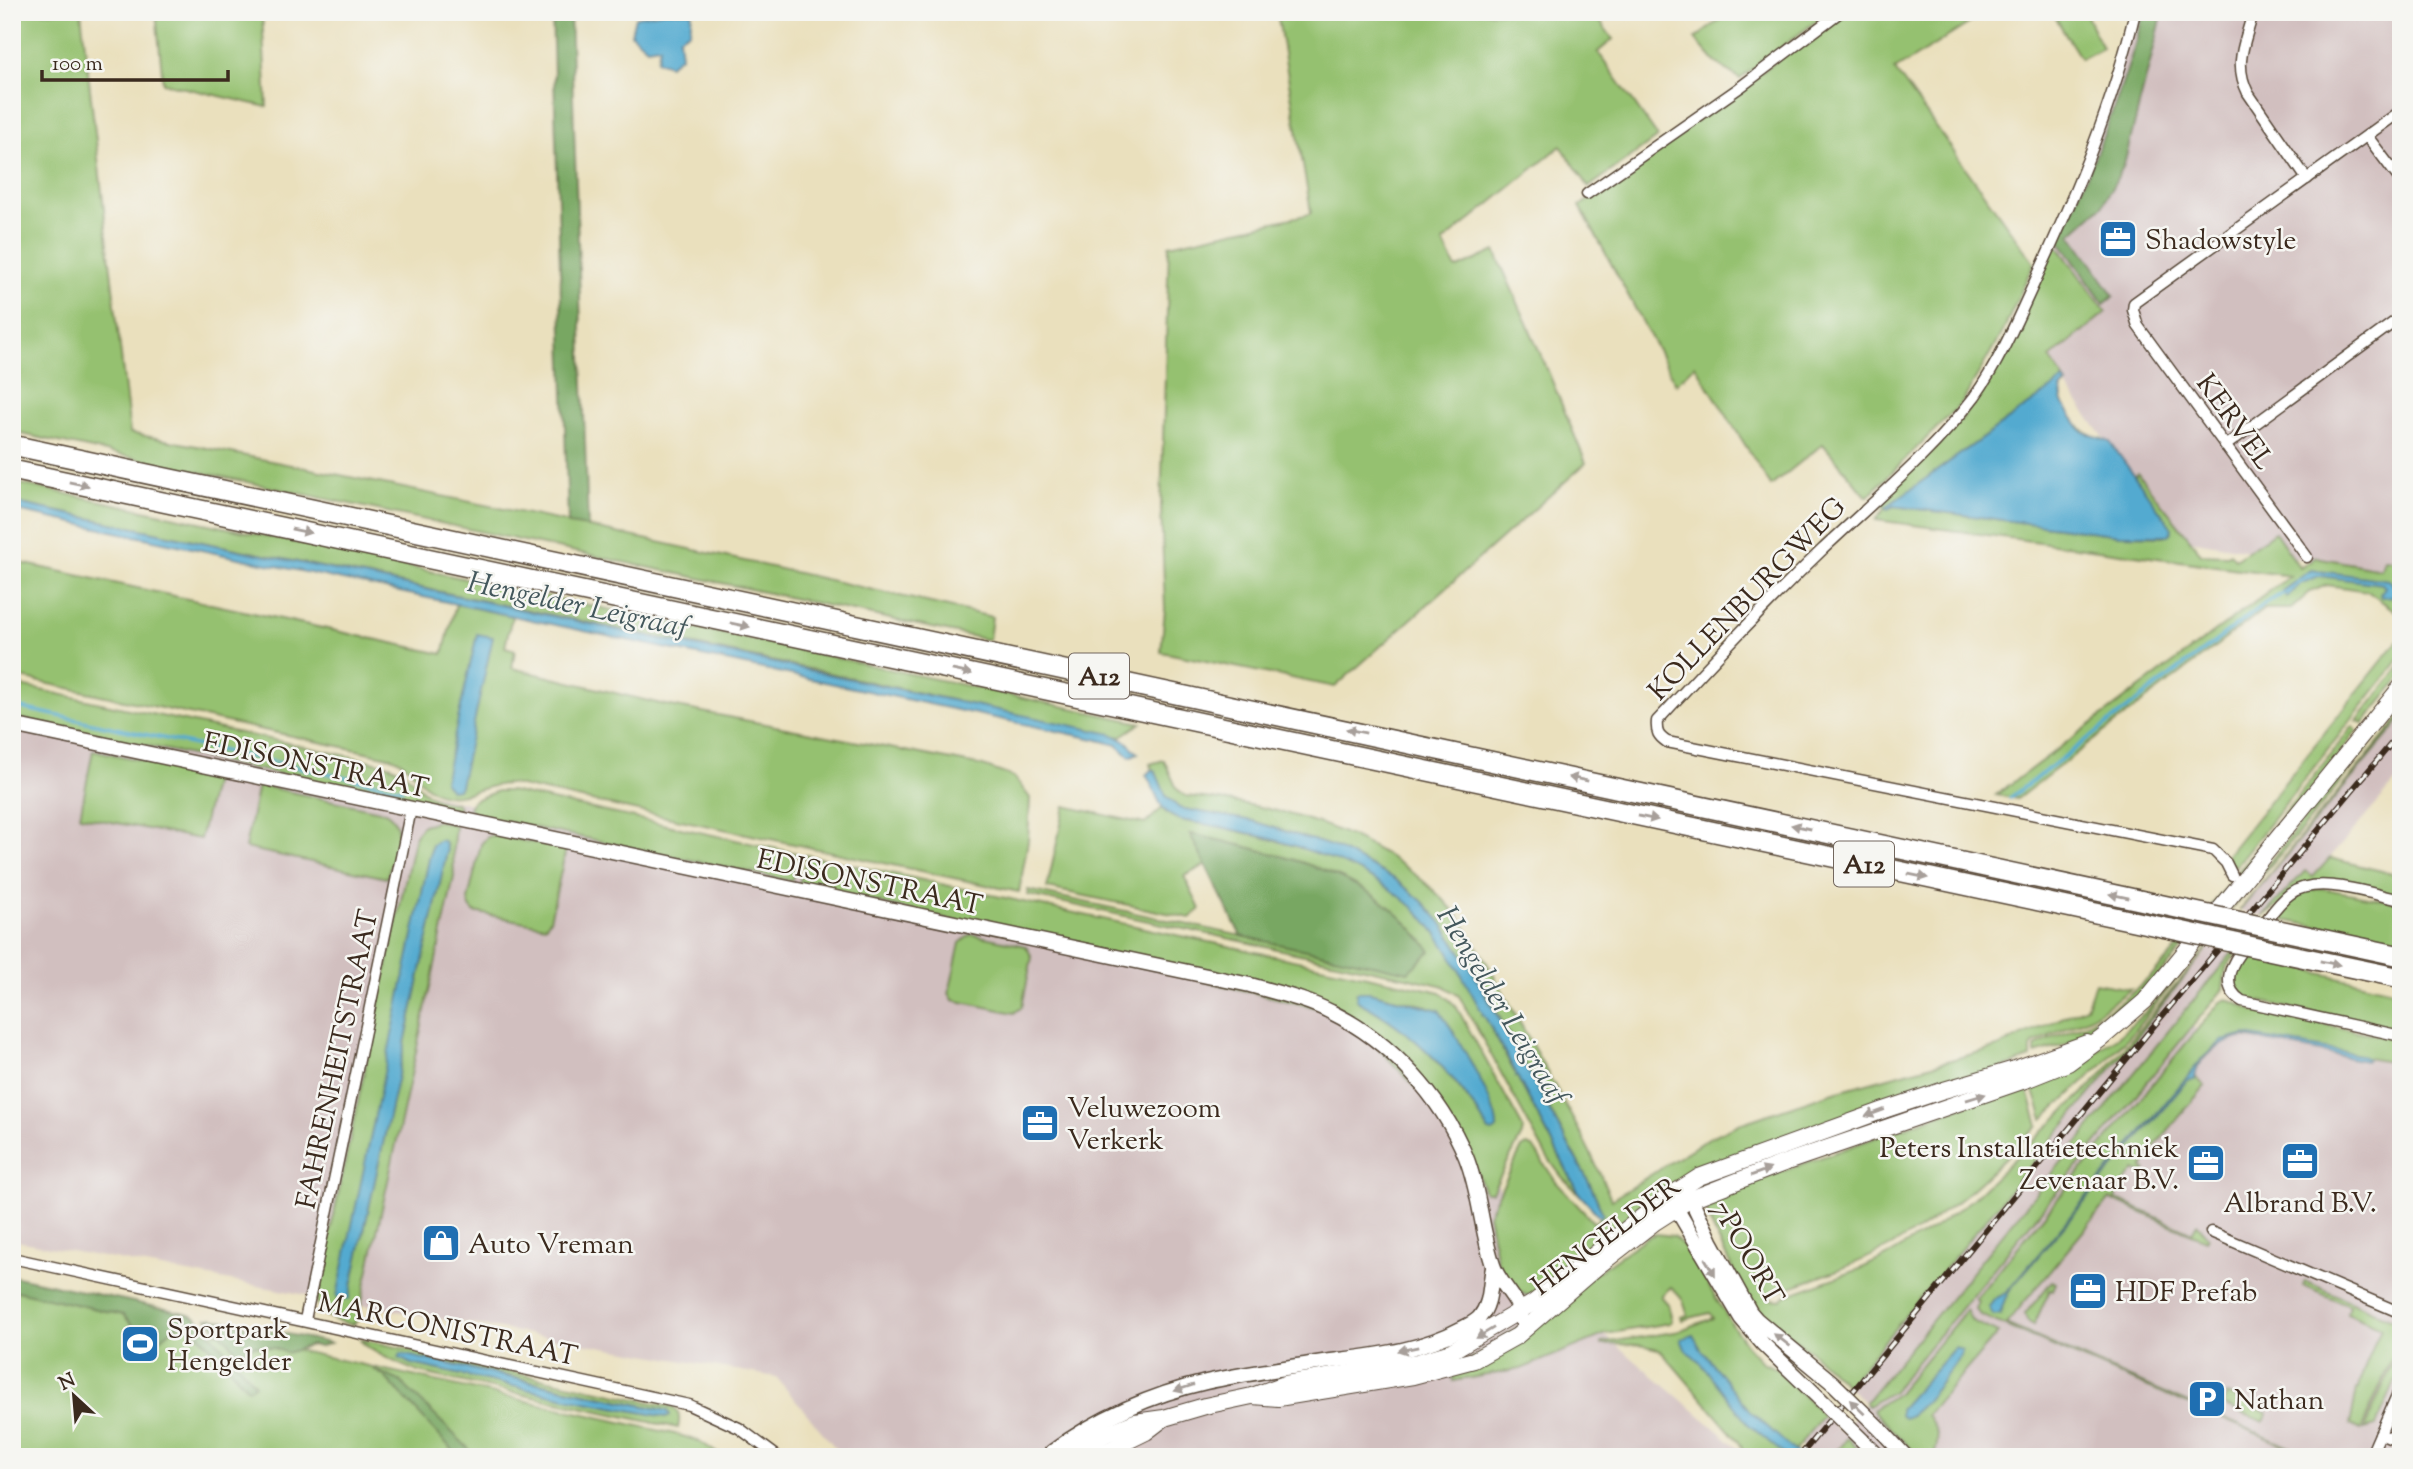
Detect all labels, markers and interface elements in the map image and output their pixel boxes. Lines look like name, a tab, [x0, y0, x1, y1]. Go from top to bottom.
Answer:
scale bar	[42, 38, 228, 82]
text: 100 m	[52, 50, 103, 80]
office icon: Shadowstyle	[2097, 218, 2139, 260]
place label: Shadowstyle	[2145, 222, 2297, 262]
street label: KERVEL	[2185, 366, 2282, 479]
one-way arrow	[68, 478, 90, 489]
street label: KOLLENBURGWEG	[1640, 489, 1856, 711]
one-way arrow	[291, 526, 313, 537]
water label: Hengelder Leigraaf	[463, 562, 695, 651]
one-way arrow	[729, 619, 751, 630]
road number: A12	[1069, 654, 1129, 698]
one-way arrow	[951, 667, 973, 678]
street label: EDISONSTRAAT	[199, 723, 432, 810]
one-way arrow	[1345, 726, 1367, 737]
one-way arrow	[1567, 774, 1589, 785]
one-way arrow	[1637, 813, 1659, 824]
one-way arrow	[1790, 821, 1812, 832]
street label: EDISONSTRAAT	[753, 840, 986, 927]
road number: A12	[1834, 842, 1894, 886]
one-way arrow	[1907, 870, 1929, 881]
one-way arrow	[2108, 890, 2130, 901]
water label: Hengelder Leigraaf	[1424, 899, 1579, 1116]
street label: FAHRENHEITSTRAAT	[288, 906, 390, 1213]
one-way arrow	[2319, 957, 2341, 968]
place label: Veluwezoom Verkerk	[1067, 1090, 1221, 1162]
one-way arrow	[1965, 1091, 1986, 1101]
office icon: Veluwezoom Verkerk	[1019, 1102, 1061, 1144]
one-way arrow	[1864, 1108, 1885, 1119]
place label: Peters Installatietechniek Zevenaar B.V.	[1880, 1130, 2179, 1202]
office icon: Albrand B.V.	[2279, 1140, 2321, 1182]
office icon: Peters Installatietechniek Zevenaar B.V.	[2185, 1142, 2227, 1184]
one-way arrow	[1750, 1166, 1771, 1177]
street label: HENGELDER	[1524, 1168, 1690, 1307]
place label: Albrand B.V.	[2223, 1185, 2377, 1225]
street label: 7POORT	[1700, 1194, 1793, 1314]
shop icon: Auto Vreman	[420, 1222, 462, 1264]
place label: Auto Vreman	[468, 1226, 634, 1266]
one-way arrow	[1703, 1257, 1716, 1276]
office icon: HDF Prefab	[2067, 1270, 2109, 1312]
place label: HDF Prefab	[2115, 1274, 2257, 1314]
street label: MARCONISTRAAT	[314, 1284, 581, 1378]
place label: Sportpark Hengelder	[167, 1311, 292, 1383]
sports icon: Sportpark Hengelder	[119, 1323, 161, 1365]
one-way arrow	[1476, 1326, 1495, 1339]
one-way arrow	[1773, 1333, 1791, 1347]
one-way arrow	[1397, 1343, 1419, 1354]
north arrow	[38, 1360, 108, 1430]
text: N	[55, 1368, 80, 1398]
parking icon: Nathan	[2186, 1378, 2228, 1420]
place label: Nathan	[2234, 1382, 2324, 1422]
one-way arrow	[1173, 1384, 1194, 1394]
one-way arrow	[1849, 1399, 1866, 1415]

